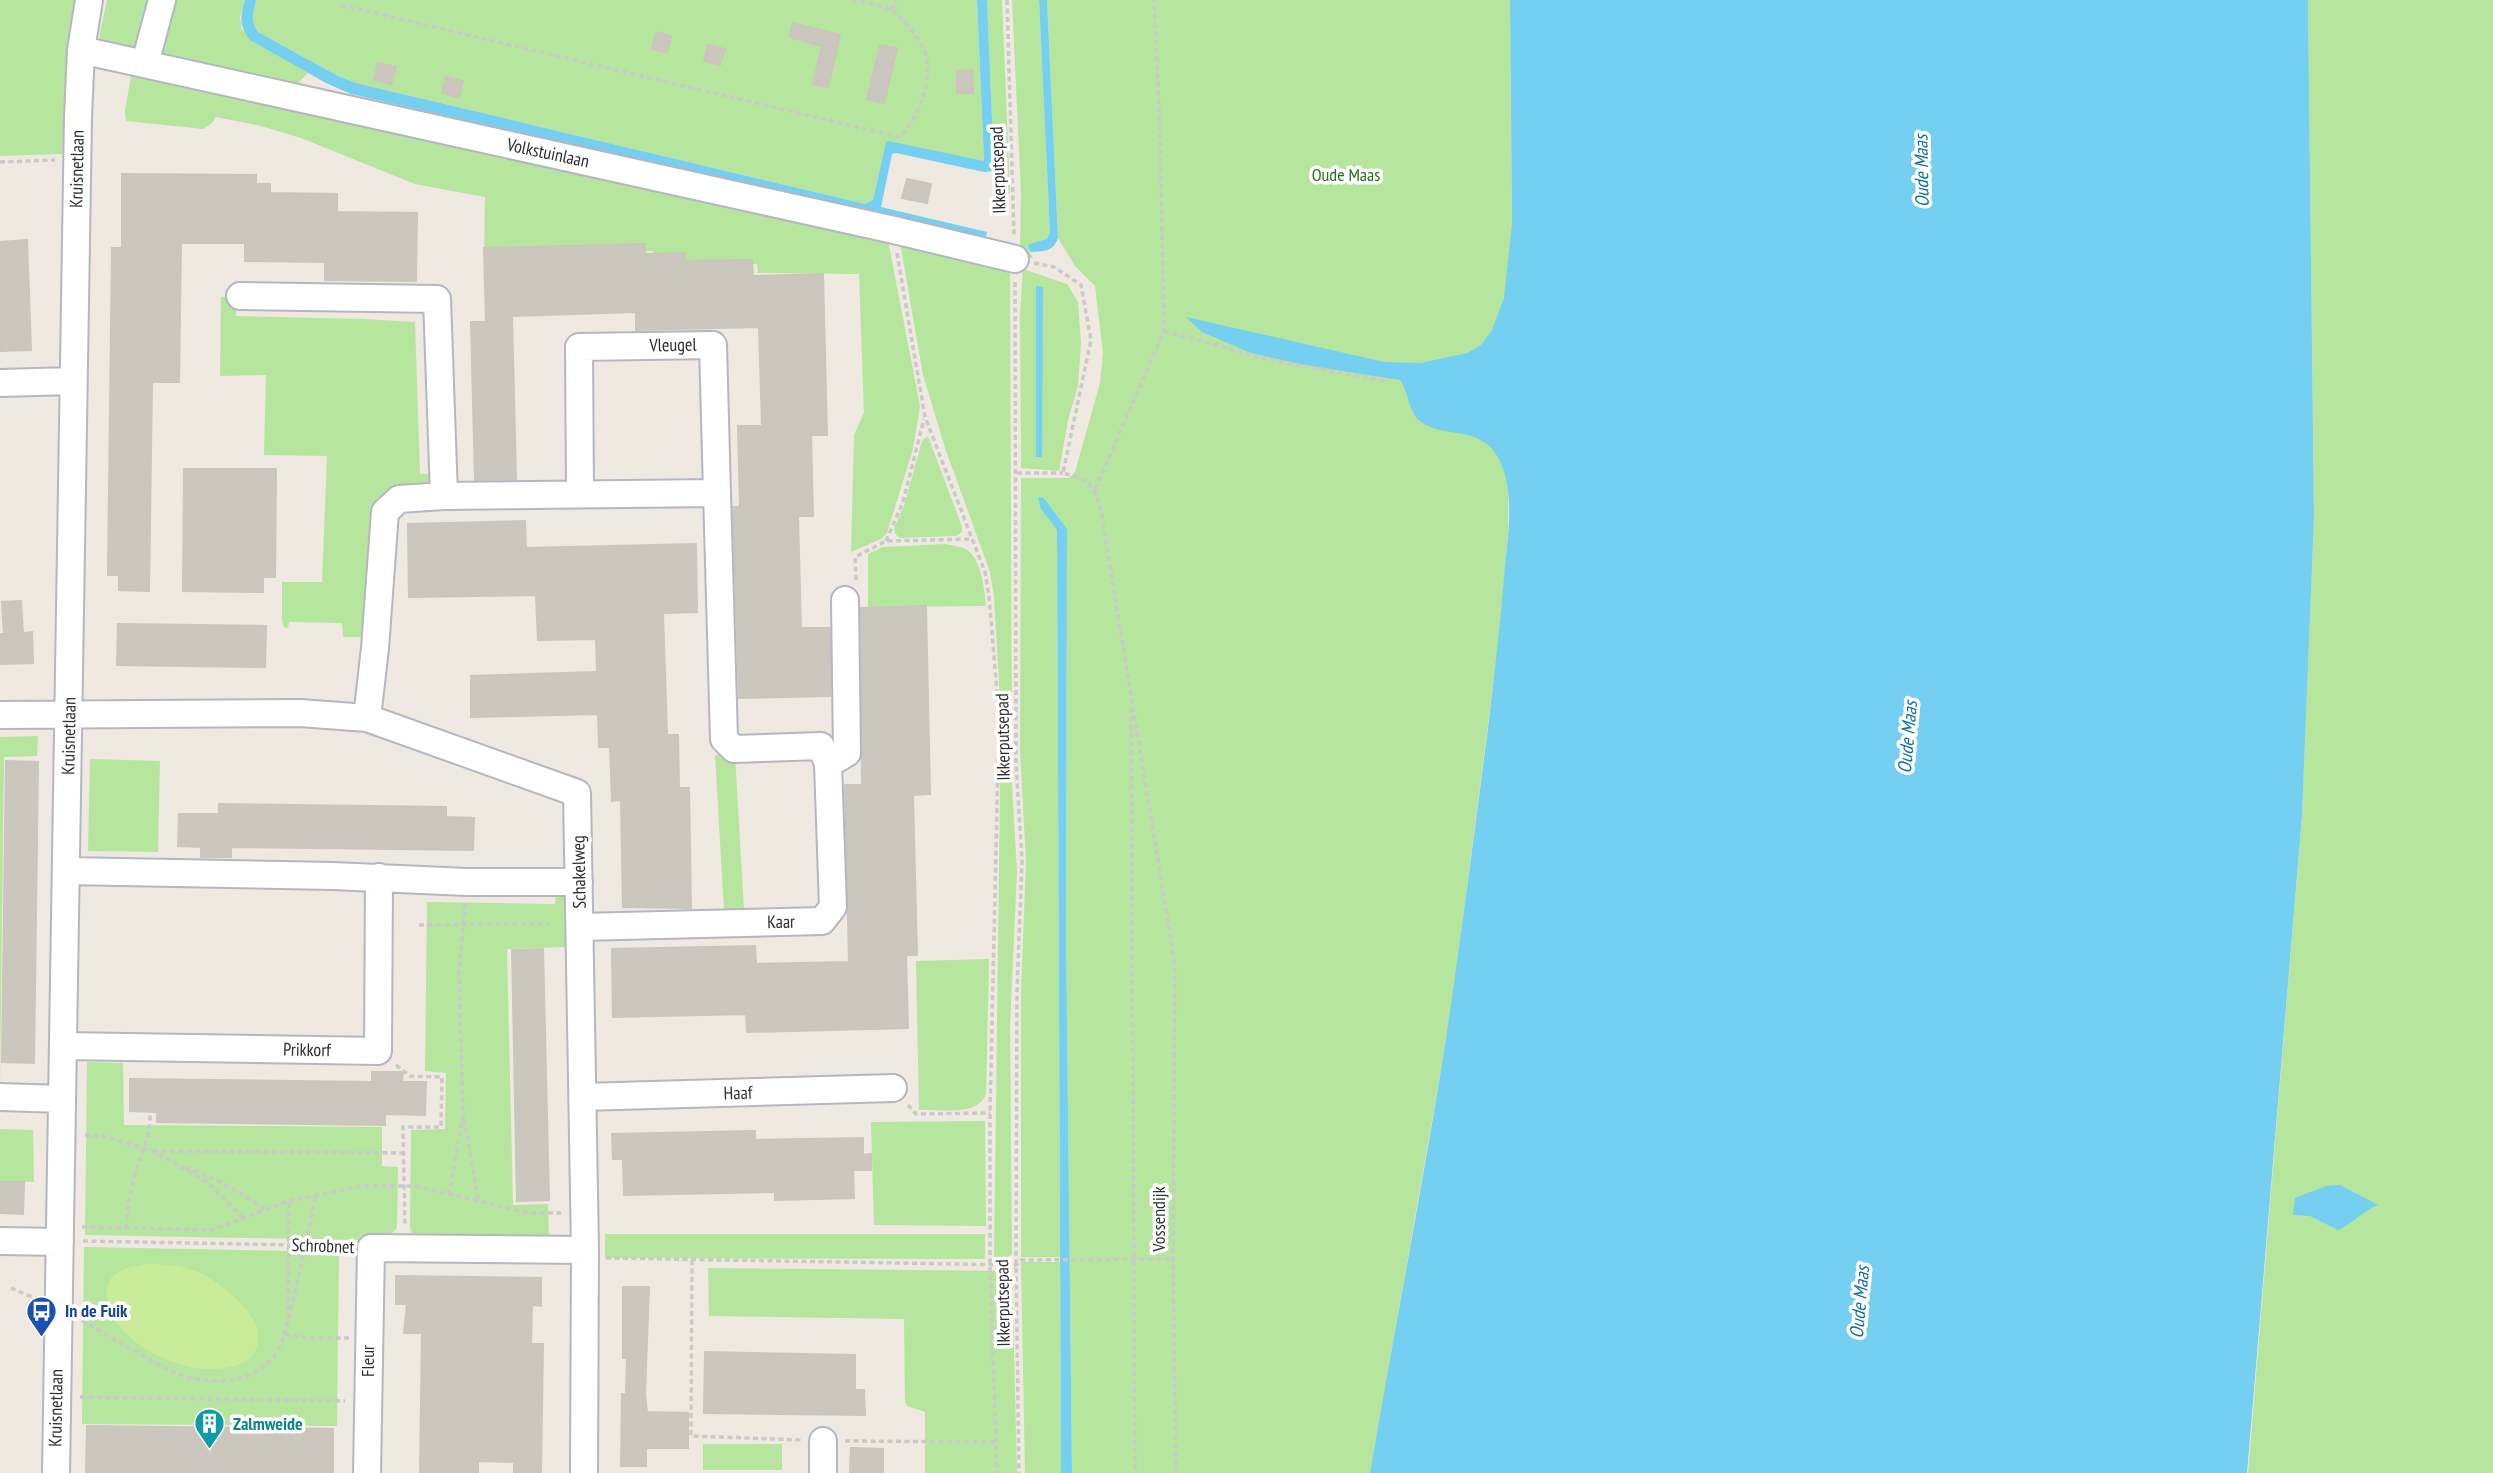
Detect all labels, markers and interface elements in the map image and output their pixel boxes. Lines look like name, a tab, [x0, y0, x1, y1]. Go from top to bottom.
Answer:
street label: Ikkerputsepad	[984, 126, 1011, 214]
street label: Kruisnetlaan	[64, 130, 89, 208]
street label: Volkstuinlaan	[504, 132, 591, 172]
water label: Oude Maas	[1908, 133, 1934, 207]
park label: Oude Maas	[1312, 163, 1380, 186]
street label: Vleugel	[648, 333, 698, 356]
street label: Ikkerputsepad	[990, 693, 1015, 781]
street label: Kruisnetlaan	[56, 697, 81, 775]
water label: Oude Maas	[1892, 698, 1922, 774]
street label: Schakelweg	[566, 835, 591, 909]
street label: Kaar	[767, 910, 795, 933]
street label: Prikkorf	[283, 1038, 332, 1061]
street label: Haaf	[723, 1080, 754, 1104]
street label: Vossendijk	[1147, 1186, 1170, 1253]
street label: Schrobnet	[291, 1233, 355, 1258]
street label: Ikkerputsepad	[990, 1259, 1015, 1347]
water label: Oude Maas	[1844, 1263, 1874, 1339]
bus stop icon: In de Fuik	[25, 1294, 59, 1338]
place label: In de Fuik	[65, 1299, 128, 1322]
street label: Fleur	[356, 1345, 379, 1377]
street label: Kruisnetlaan	[43, 1369, 68, 1447]
building icon: Zalmweide	[193, 1407, 227, 1451]
place label: Zalmweide	[233, 1412, 303, 1435]

